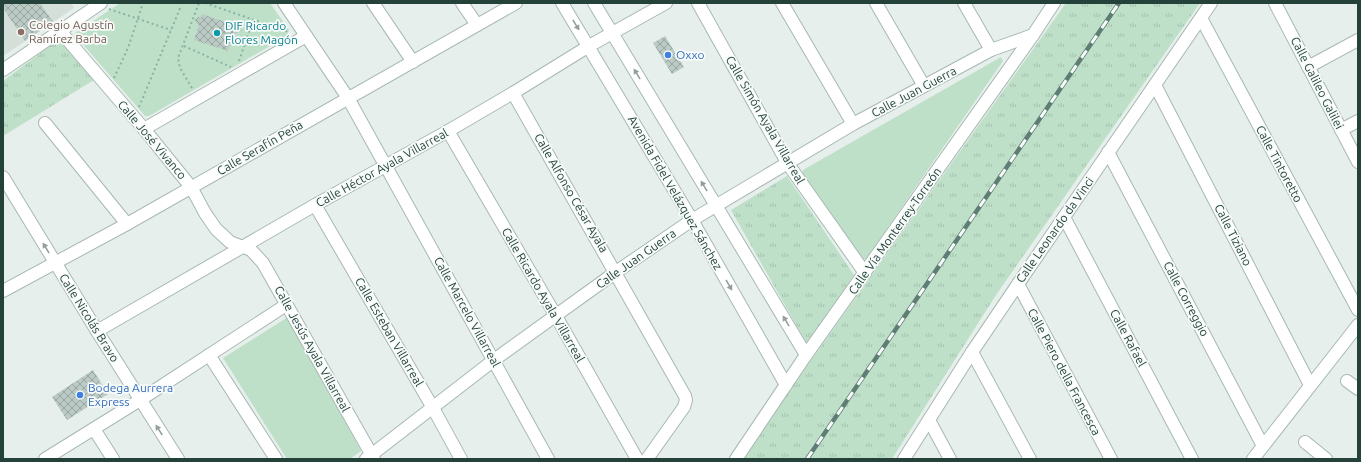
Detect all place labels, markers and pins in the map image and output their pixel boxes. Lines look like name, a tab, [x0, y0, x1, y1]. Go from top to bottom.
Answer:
place label: Colegio Agustín Ramírez Barba	[29, 18, 114, 45]
place label: DIF Ricardo Flores Magón	[225, 19, 298, 46]
marker: Colegio Agustín Ramírez Barba	[16, 27, 26, 37]
marker: DIF Ricardo Flores Magón	[212, 28, 222, 38]
place label: Oxxo	[676, 48, 705, 61]
marker: Oxxo	[663, 50, 673, 60]
place label: Bodega Aurrera Express	[88, 381, 173, 408]
marker: Bodega Aurrera Express	[75, 390, 85, 400]

